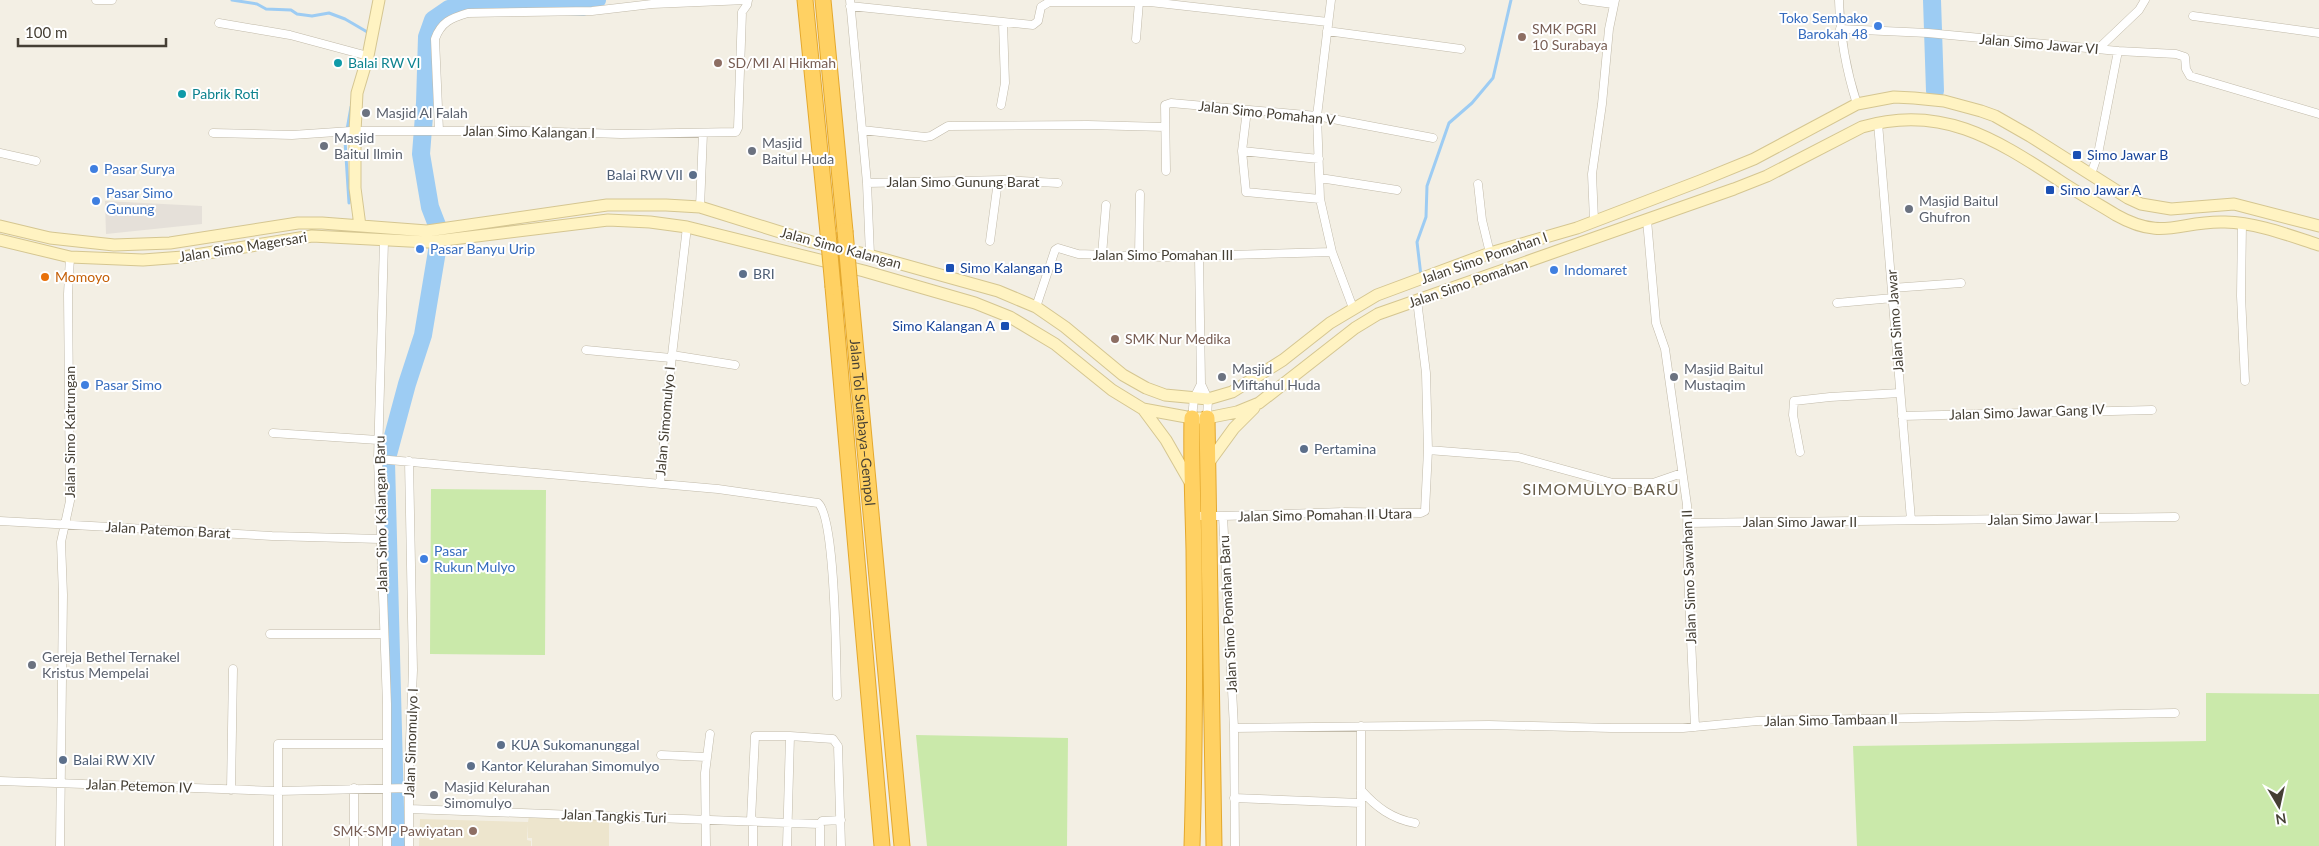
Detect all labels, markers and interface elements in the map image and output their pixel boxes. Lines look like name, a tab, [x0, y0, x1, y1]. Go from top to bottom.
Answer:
place label: Toko Sembako Barokah 48	[1779, 9, 1868, 42]
scale bar	[18, 15, 165, 47]
place label: SMK PGRI 10 Surabaya	[1532, 20, 1608, 53]
marker: Toko Sembako Barokah 48	[1872, 20, 1884, 32]
text: 100 m	[25, 23, 67, 41]
street label: Jalan Simo Jawar VI	[1979, 30, 2099, 57]
marker: SMK PGRI 10 Surabaya	[1516, 31, 1528, 43]
place label: Balai RW VI	[348, 54, 421, 71]
place label: SD/MI Al Hikmah	[728, 54, 836, 71]
marker: Balai RW VI	[332, 57, 344, 69]
marker: SD/MI Al Hikmah	[712, 57, 724, 69]
place label: Pabrik Roti	[192, 85, 259, 102]
marker: Pabrik Roti	[176, 88, 188, 100]
street label: Jalan Simo Pomahan V	[1198, 97, 1337, 128]
place label: Masjid Al Falah	[376, 104, 468, 121]
marker: Masjid Al Falah	[360, 107, 372, 119]
street label: Jalan Simo Kalangan I	[463, 122, 595, 141]
place label: Masjid Baitul Ilmin	[334, 129, 403, 162]
place label: Masjid Baitul Huda	[762, 134, 834, 167]
marker: Masjid Baitul Ilmin	[318, 140, 330, 152]
marker: Masjid Baitul Huda	[746, 145, 758, 157]
place label: Simo Jawar B	[2087, 146, 2168, 163]
marker: Simo Jawar B	[2071, 149, 2083, 161]
place label: Pasar Surya	[104, 160, 175, 177]
marker: Pasar Surya	[88, 163, 100, 175]
place label: Balai RW VII	[607, 166, 683, 183]
marker: Balai RW VII	[687, 169, 699, 181]
street label: Jalan Simo Gunung Barat	[886, 173, 1040, 190]
place label: Simo Jawar A	[2060, 181, 2142, 198]
place label: Pasar Simo Gunung	[106, 184, 173, 217]
marker: Simo Jawar A	[2044, 184, 2056, 196]
place label: Masjid Baitul Ghufron	[1919, 192, 1998, 225]
marker: Pasar Simo Gunung	[90, 195, 102, 207]
marker: Masjid Baitul Ghufron	[1903, 203, 1915, 215]
street label: Jalan Simo Kalangan	[779, 223, 903, 272]
street label: Jalan Simo Magersari	[178, 228, 308, 265]
street label: Jalan Simo Pomahan I	[1419, 228, 1549, 288]
place label: Pasar Banyu Urip	[430, 240, 535, 257]
marker: Pasar Banyu Urip	[414, 243, 426, 255]
street label: Jalan Simo Pomahan III	[1093, 246, 1233, 263]
street label: Jalan Simo Pomahan	[1406, 255, 1530, 311]
place label: Simo Kalangan B	[960, 259, 1063, 276]
place label: Indomaret	[1564, 261, 1627, 278]
marker: Simo Kalangan B	[944, 262, 956, 274]
marker: Indomaret	[1548, 264, 1560, 276]
place label: BRI	[753, 265, 775, 282]
place label: Momoyo	[55, 268, 110, 285]
marker: BRI	[737, 268, 749, 280]
street label: Jalan Simo Jawar	[1882, 269, 1907, 373]
marker: Momoyo	[39, 271, 51, 283]
place label: Simo Kalangan A	[892, 317, 996, 334]
marker: Simo Kalangan A	[999, 320, 1011, 332]
place label: SMK Nur Medika	[1125, 330, 1231, 347]
marker: SMK Nur Medika	[1109, 333, 1121, 345]
street label: Jalan Tol Surabaya–Gempol	[847, 338, 879, 507]
place label: Masjid Miftahul Huda	[1232, 360, 1321, 393]
place label: Masjid Baitul Mustaqim	[1684, 360, 1763, 393]
street label: Jalan Simo Katrungan	[61, 366, 78, 498]
street label: Jalan Simomulyo I	[651, 366, 678, 476]
marker: Masjid Miftahul Huda	[1216, 371, 1228, 383]
marker: Masjid Baitul Mustaqim	[1668, 371, 1680, 383]
place label: Pasar Simo	[95, 376, 162, 393]
marker: Pasar Simo	[79, 379, 91, 391]
street label: Jalan Simo Jawar Gang IV	[1949, 400, 2106, 423]
street label: Jalan Simo Kalangan Baru	[371, 435, 390, 593]
place label: Pertamina	[1314, 440, 1376, 457]
marker: Pertamina	[1298, 443, 1310, 455]
district label: SIMOMULYO BARU	[1522, 479, 1680, 498]
street label: Jalan Simo Pomahan II Utara	[1238, 504, 1412, 525]
street label: Jalan Simo Jawar I	[1988, 509, 2098, 528]
street label: Jalan Simo Sawahan II	[1678, 510, 1699, 645]
street label: Jalan Simo Jawar II	[1743, 513, 1857, 530]
street label: Jalan Patemon Barat	[105, 518, 231, 541]
street label: Jalan Simo Pomahan Baru	[1215, 535, 1240, 693]
place label: Pasar Rukun Mulyo	[434, 542, 516, 575]
marker: Pasar Rukun Mulyo	[418, 553, 430, 565]
place label: Gereja Bethel Ternakel Kristus Mempelai	[42, 648, 180, 681]
marker: Gereja Bethel Ternakel Kristus Mempelai	[26, 659, 38, 671]
street label: Jalan Simomulyo I	[400, 688, 421, 798]
street label: Jalan Simo Tambaan II	[1764, 710, 1898, 729]
place label: KUA Sukomanunggal	[511, 736, 640, 753]
marker: KUA Sukomanunggal	[495, 739, 507, 751]
place label: Balai RW XIV	[73, 751, 156, 768]
marker: Balai RW XIV	[57, 754, 69, 766]
place label: Kantor Kelurahan Simomulyo	[481, 757, 660, 774]
marker: Kantor Kelurahan Simomulyo	[465, 760, 477, 772]
street label: Jalan Petemon IV	[86, 775, 193, 796]
place label: Masjid Kelurahan Simomulyo	[444, 778, 550, 811]
north arrow	[2254, 781, 2304, 831]
marker: Masjid Kelurahan Simomulyo	[428, 789, 440, 801]
street label: Jalan Tangkis Turi	[561, 805, 667, 826]
text: N	[2274, 810, 2288, 829]
place label: SMK-SMP Pawiyatan	[333, 822, 463, 839]
marker: SMK-SMP Pawiyatan	[467, 825, 479, 837]

